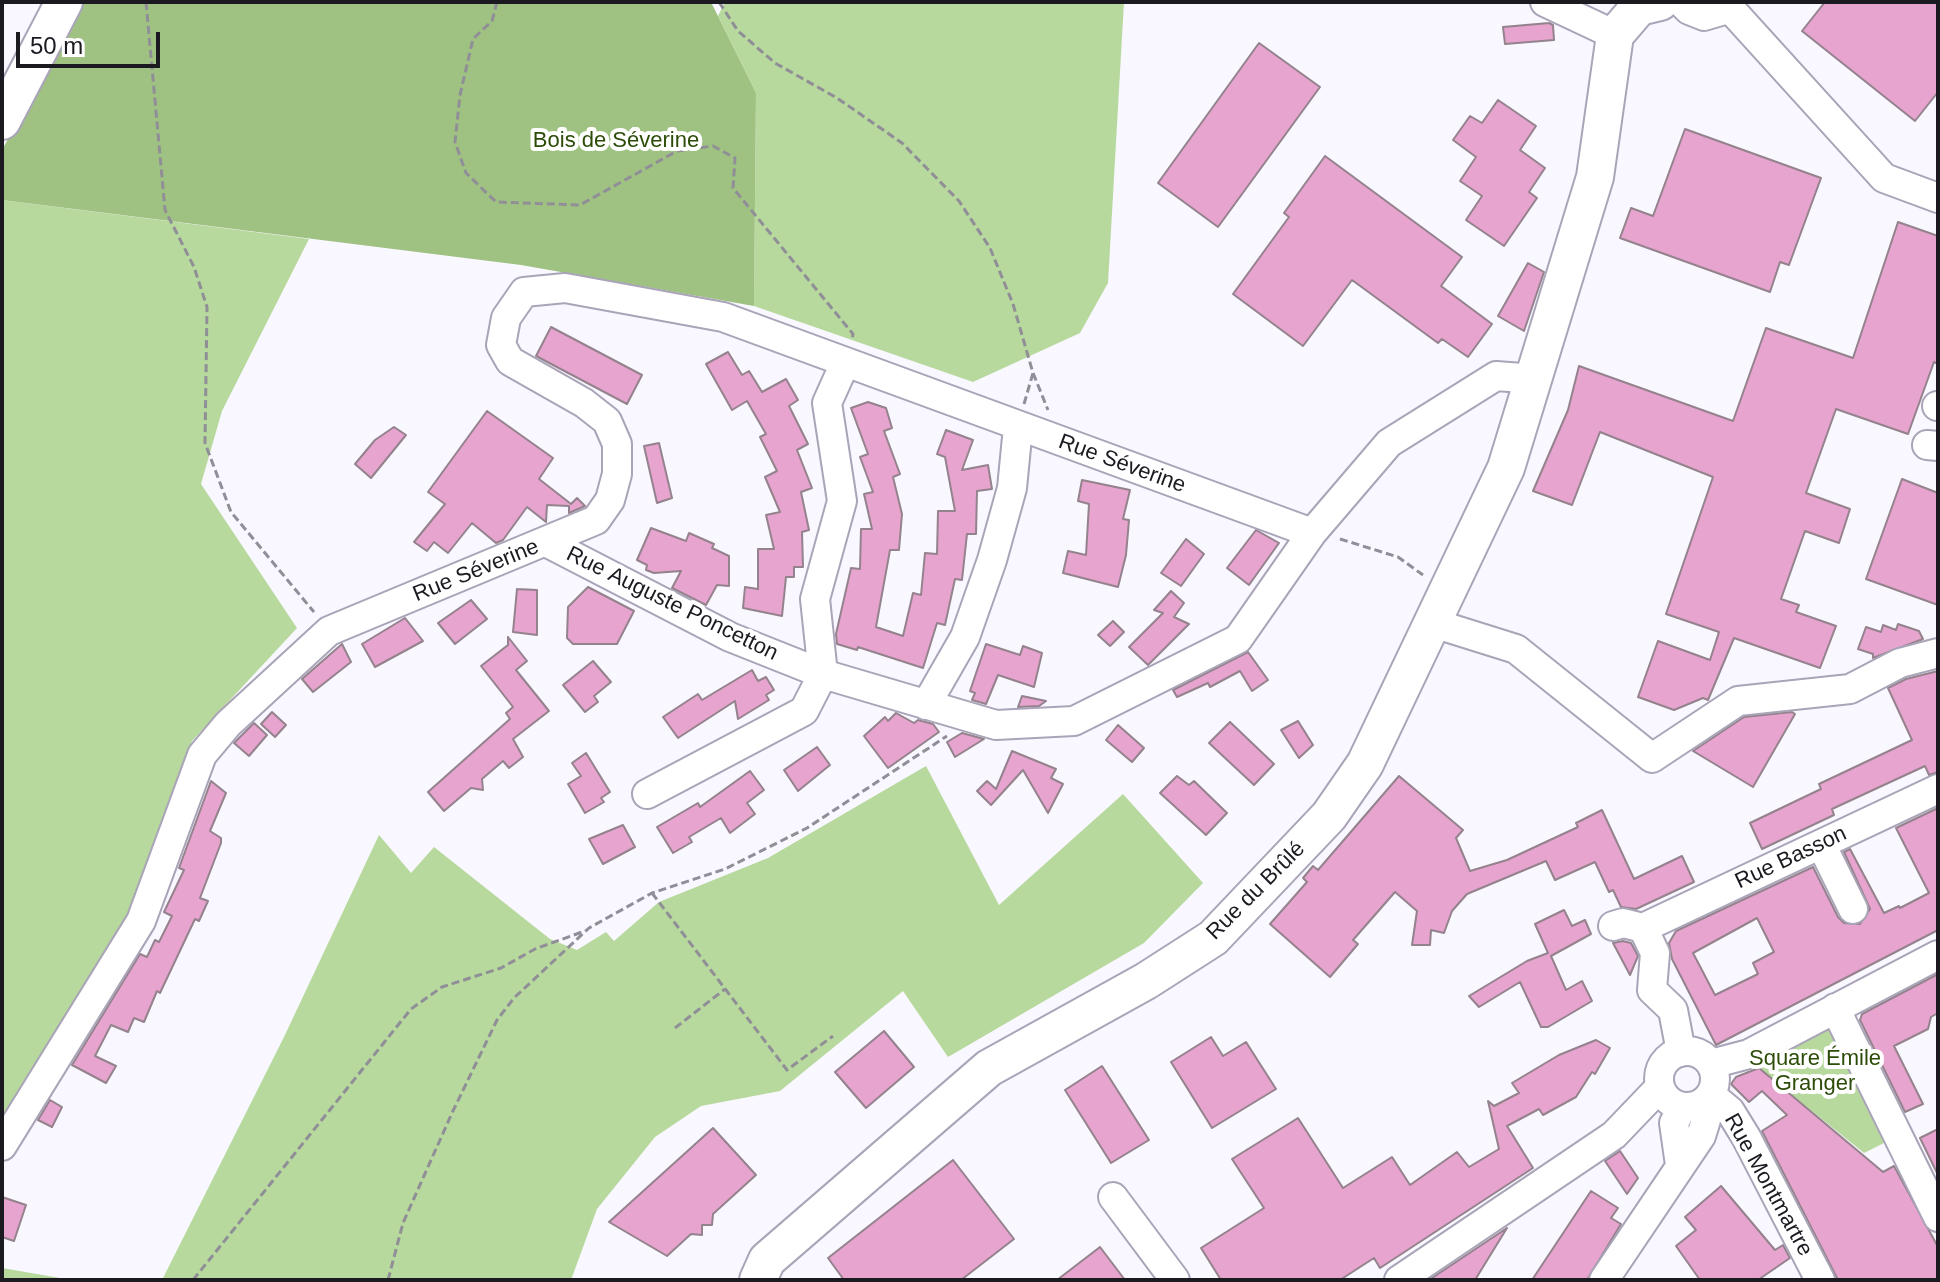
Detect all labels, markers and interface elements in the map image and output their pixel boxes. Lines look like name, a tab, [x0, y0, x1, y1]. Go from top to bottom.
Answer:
scale bar	[20, 16, 164, 66]
text: 50 m	[30, 32, 83, 59]
park label: Bois de Séverine	[533, 128, 699, 154]
street label: Rue Séverine	[1055, 429, 1189, 499]
street label: Rue Séverine	[409, 534, 543, 608]
street label: Rue Auguste Poncetton	[562, 541, 782, 667]
street label: Rue Basson	[1731, 821, 1851, 895]
street label: Rue du Brûlé	[1201, 836, 1311, 946]
park label: Square Émile Granger	[1749, 1046, 1881, 1098]
street label: Rue Montmartre	[1718, 1109, 1818, 1261]

